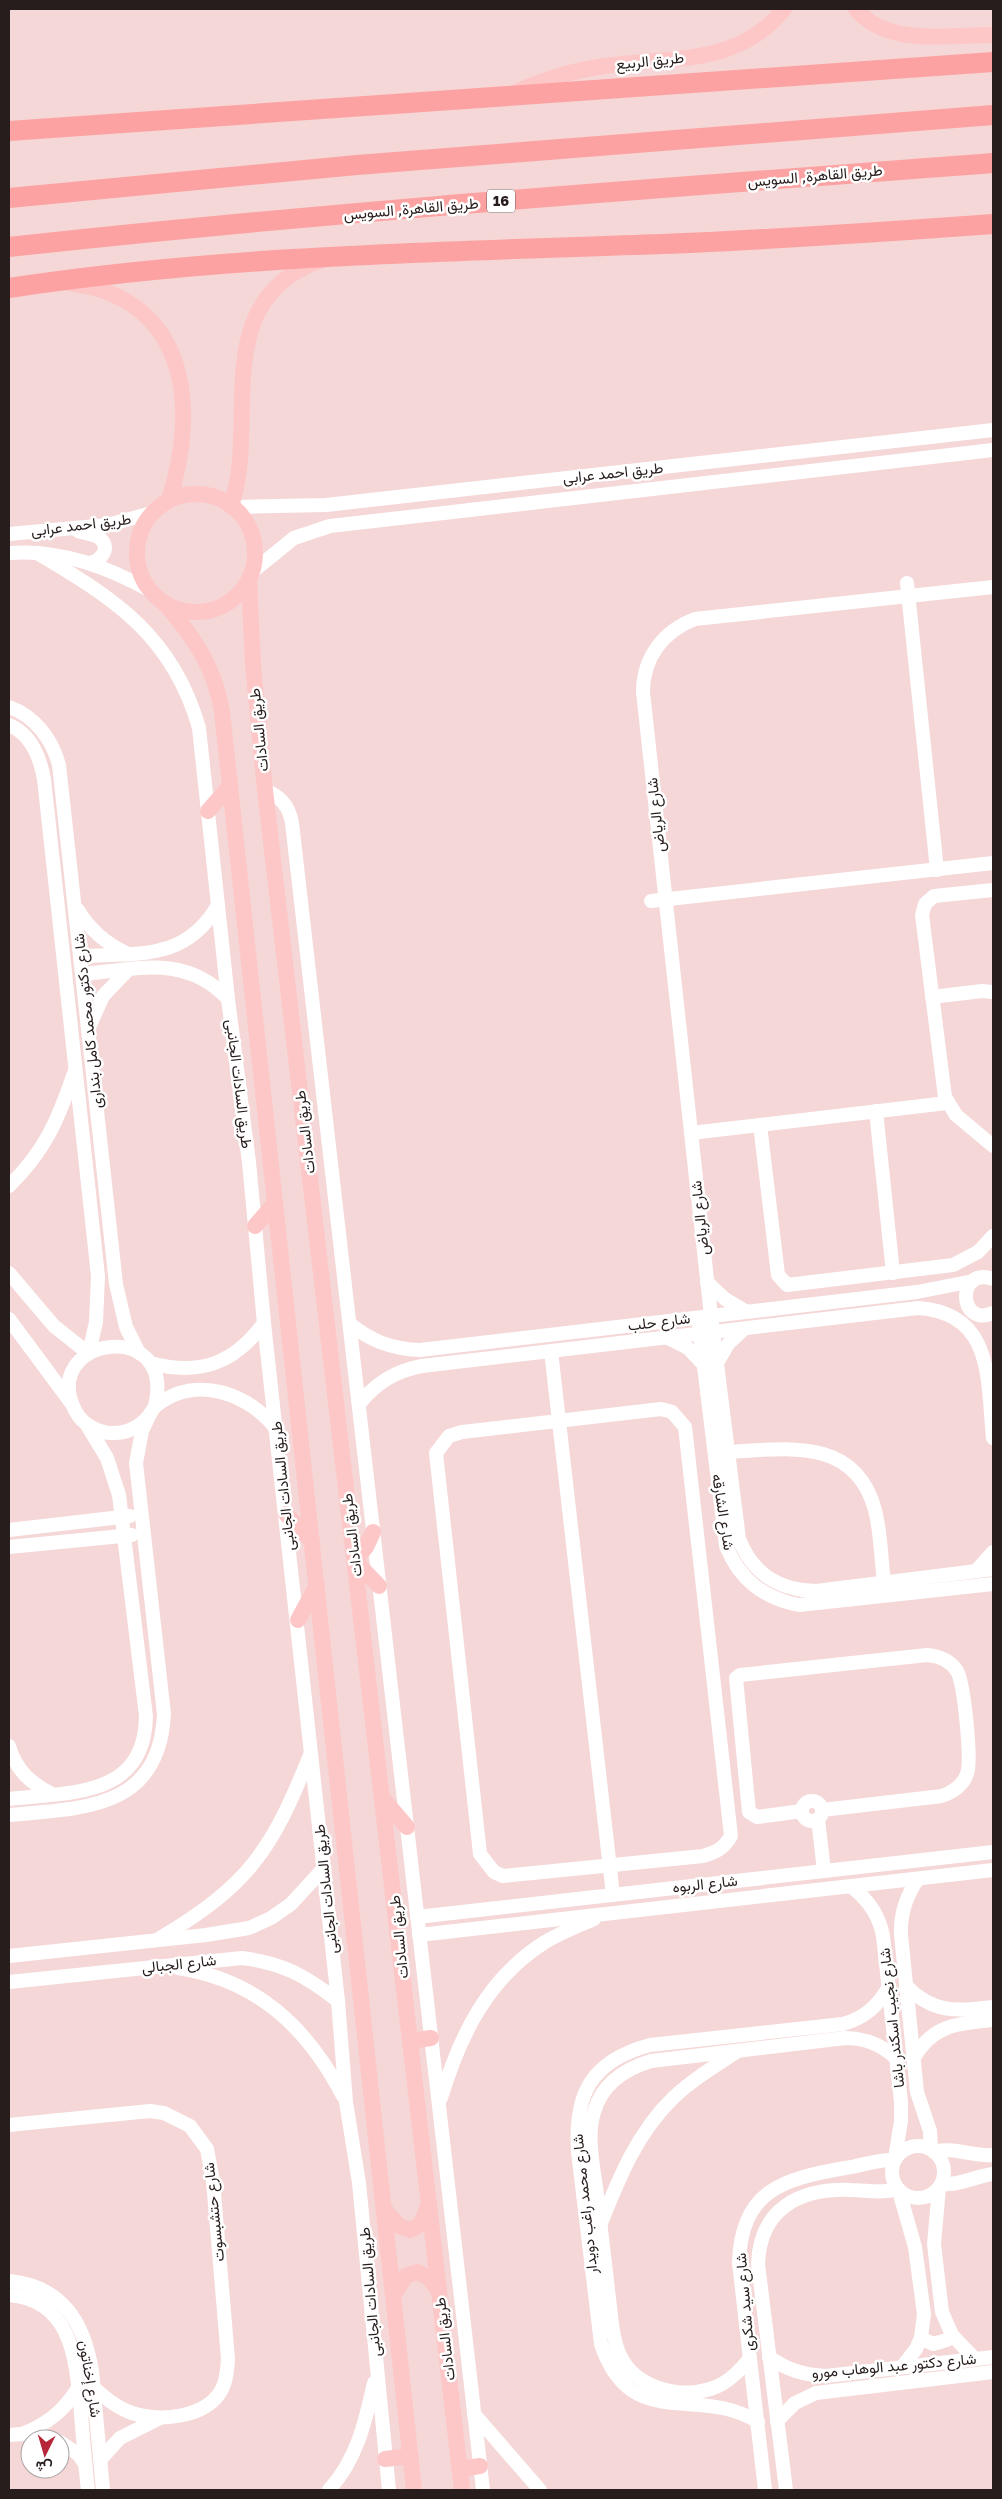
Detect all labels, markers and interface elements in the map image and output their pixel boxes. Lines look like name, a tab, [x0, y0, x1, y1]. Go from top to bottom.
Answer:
street label: طريق الربيع	[615, 47, 685, 76]
street label: طريق القاهرة, السويس	[747, 160, 884, 192]
road number: 16	[487, 190, 515, 212]
street label: طريق القاهرة, السويس	[343, 193, 480, 225]
street label: طريق احمد عرابى	[562, 458, 665, 488]
street label: طريق احمد عرابى	[30, 509, 133, 541]
street label: طريق السادات	[245, 687, 273, 773]
street label: شارع الرياض	[642, 776, 671, 853]
street label: شارع دكتور محمد كامل بندارى	[69, 932, 108, 1110]
street label: طريق السادات الجانبى	[221, 1018, 257, 1150]
street label: طريق السادات	[290, 1089, 320, 1175]
street label: شارع الرياض	[686, 1179, 715, 1256]
street label: شارع حلب	[627, 1308, 692, 1337]
street label: طريق السادات الجانبى	[266, 1420, 300, 1552]
street label: شارع الشارقه	[706, 1472, 739, 1552]
street label: طريق السادات	[337, 1492, 367, 1578]
street label: طريق السادات الجانبى	[309, 1823, 343, 1955]
street label: شارع الربوه	[672, 1871, 739, 1898]
street label: طريق السادات	[385, 1894, 413, 1980]
street label: شارع نجيب اسكندر باشا	[875, 1947, 910, 2089]
street label: شارع الجبالى	[141, 1950, 218, 1979]
street label: شارع محمد راغب دويدار	[568, 2133, 603, 2276]
street label: شارع حتشبسوت	[199, 2161, 230, 2263]
street label: طريق السادات الجانبى	[354, 2226, 386, 2358]
street label: شارع سيد شكرى	[731, 2252, 760, 2352]
street label: طريق السادات	[430, 2296, 460, 2382]
street label: شارع إخناتون	[73, 2339, 106, 2419]
street label: شارع دكتور عبد الوهاب مورو	[811, 2349, 977, 2384]
north arrow	[20, 2429, 70, 2479]
text: ش	[35, 2457, 53, 2477]

